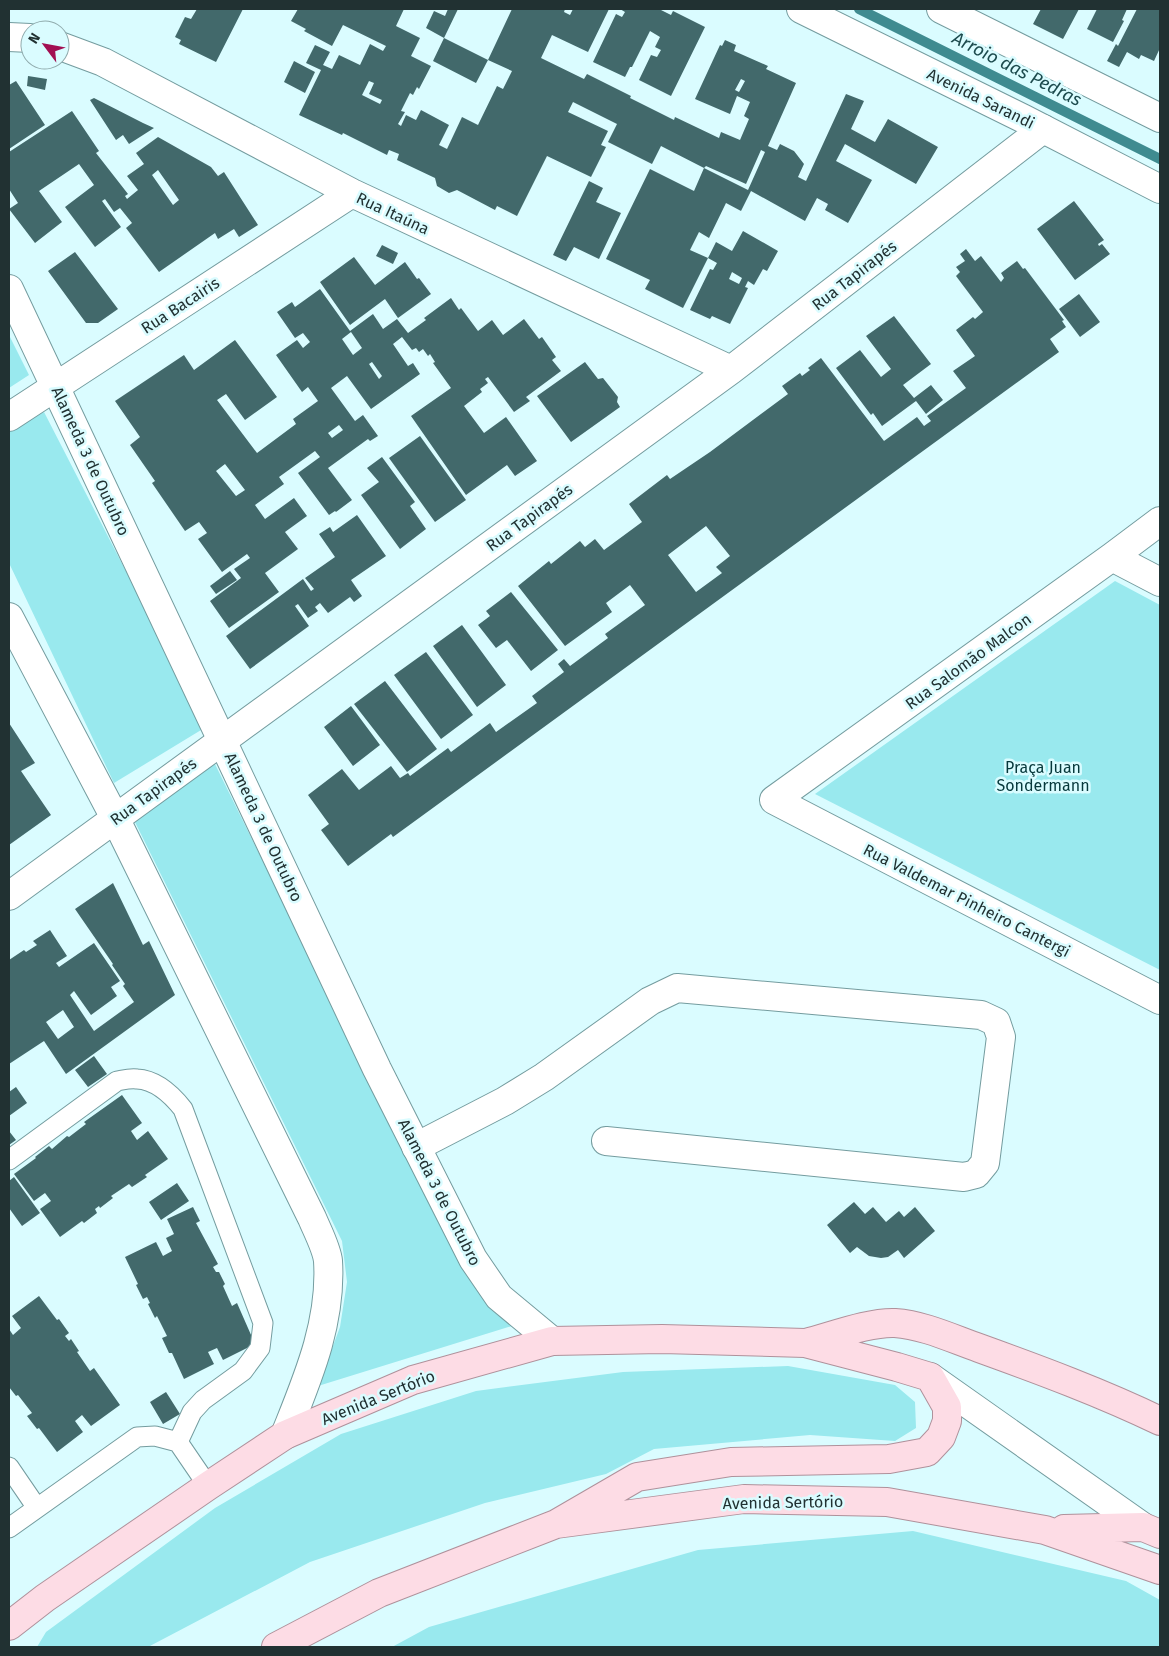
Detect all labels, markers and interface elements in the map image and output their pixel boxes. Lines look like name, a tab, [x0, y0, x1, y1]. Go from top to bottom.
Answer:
north arrow	[20, 20, 70, 70]
water label: Arroio das Pedras	[948, 26, 1085, 111]
text: N	[25, 30, 44, 47]
street label: Avenida Sarandi	[924, 64, 1038, 133]
street label: Rua Itaúna	[353, 188, 432, 239]
street label: Rua Tapirapés	[808, 236, 900, 314]
street label: Rua Bacairis	[138, 273, 223, 338]
street label: Alameda 3 de Outubro	[48, 384, 133, 539]
street label: Rua Tapirapés	[482, 480, 576, 555]
street label: Rua Salomão Malcon	[902, 609, 1035, 713]
street label: Alameda 3 de Outubro	[221, 750, 306, 905]
street label: Rua Tapirapés	[106, 754, 200, 829]
park label: Praça Juan Sondermann	[996, 758, 1090, 795]
street label: Rua Valdemar Pinheiro Cantergi	[860, 840, 1073, 961]
street label: Alameda 3 de Outubro	[394, 1116, 485, 1269]
street label: Avenida Sertório	[319, 1366, 438, 1429]
street label: Avenida Sertório	[723, 1492, 843, 1513]

